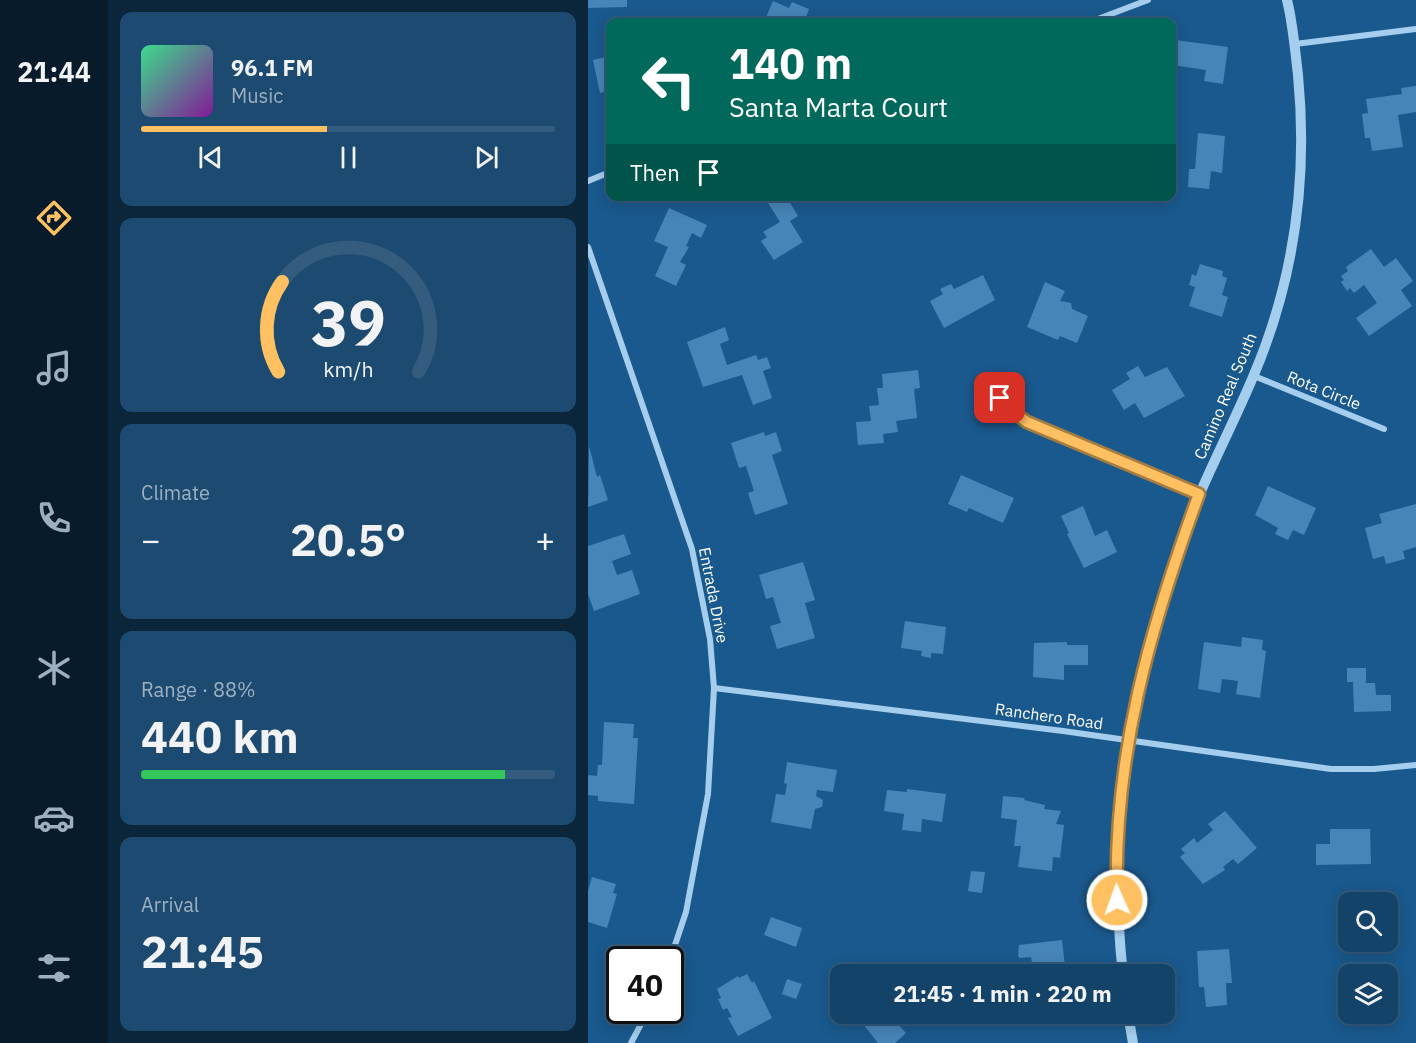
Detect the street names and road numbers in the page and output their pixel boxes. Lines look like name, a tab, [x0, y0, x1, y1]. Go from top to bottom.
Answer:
street label: Camino Real South	[1189, 330, 1261, 462]
street label: Rota Circle	[1284, 366, 1364, 414]
street label: Entrada Drive	[695, 545, 733, 645]
street label: Ranchero Road	[994, 699, 1104, 733]

